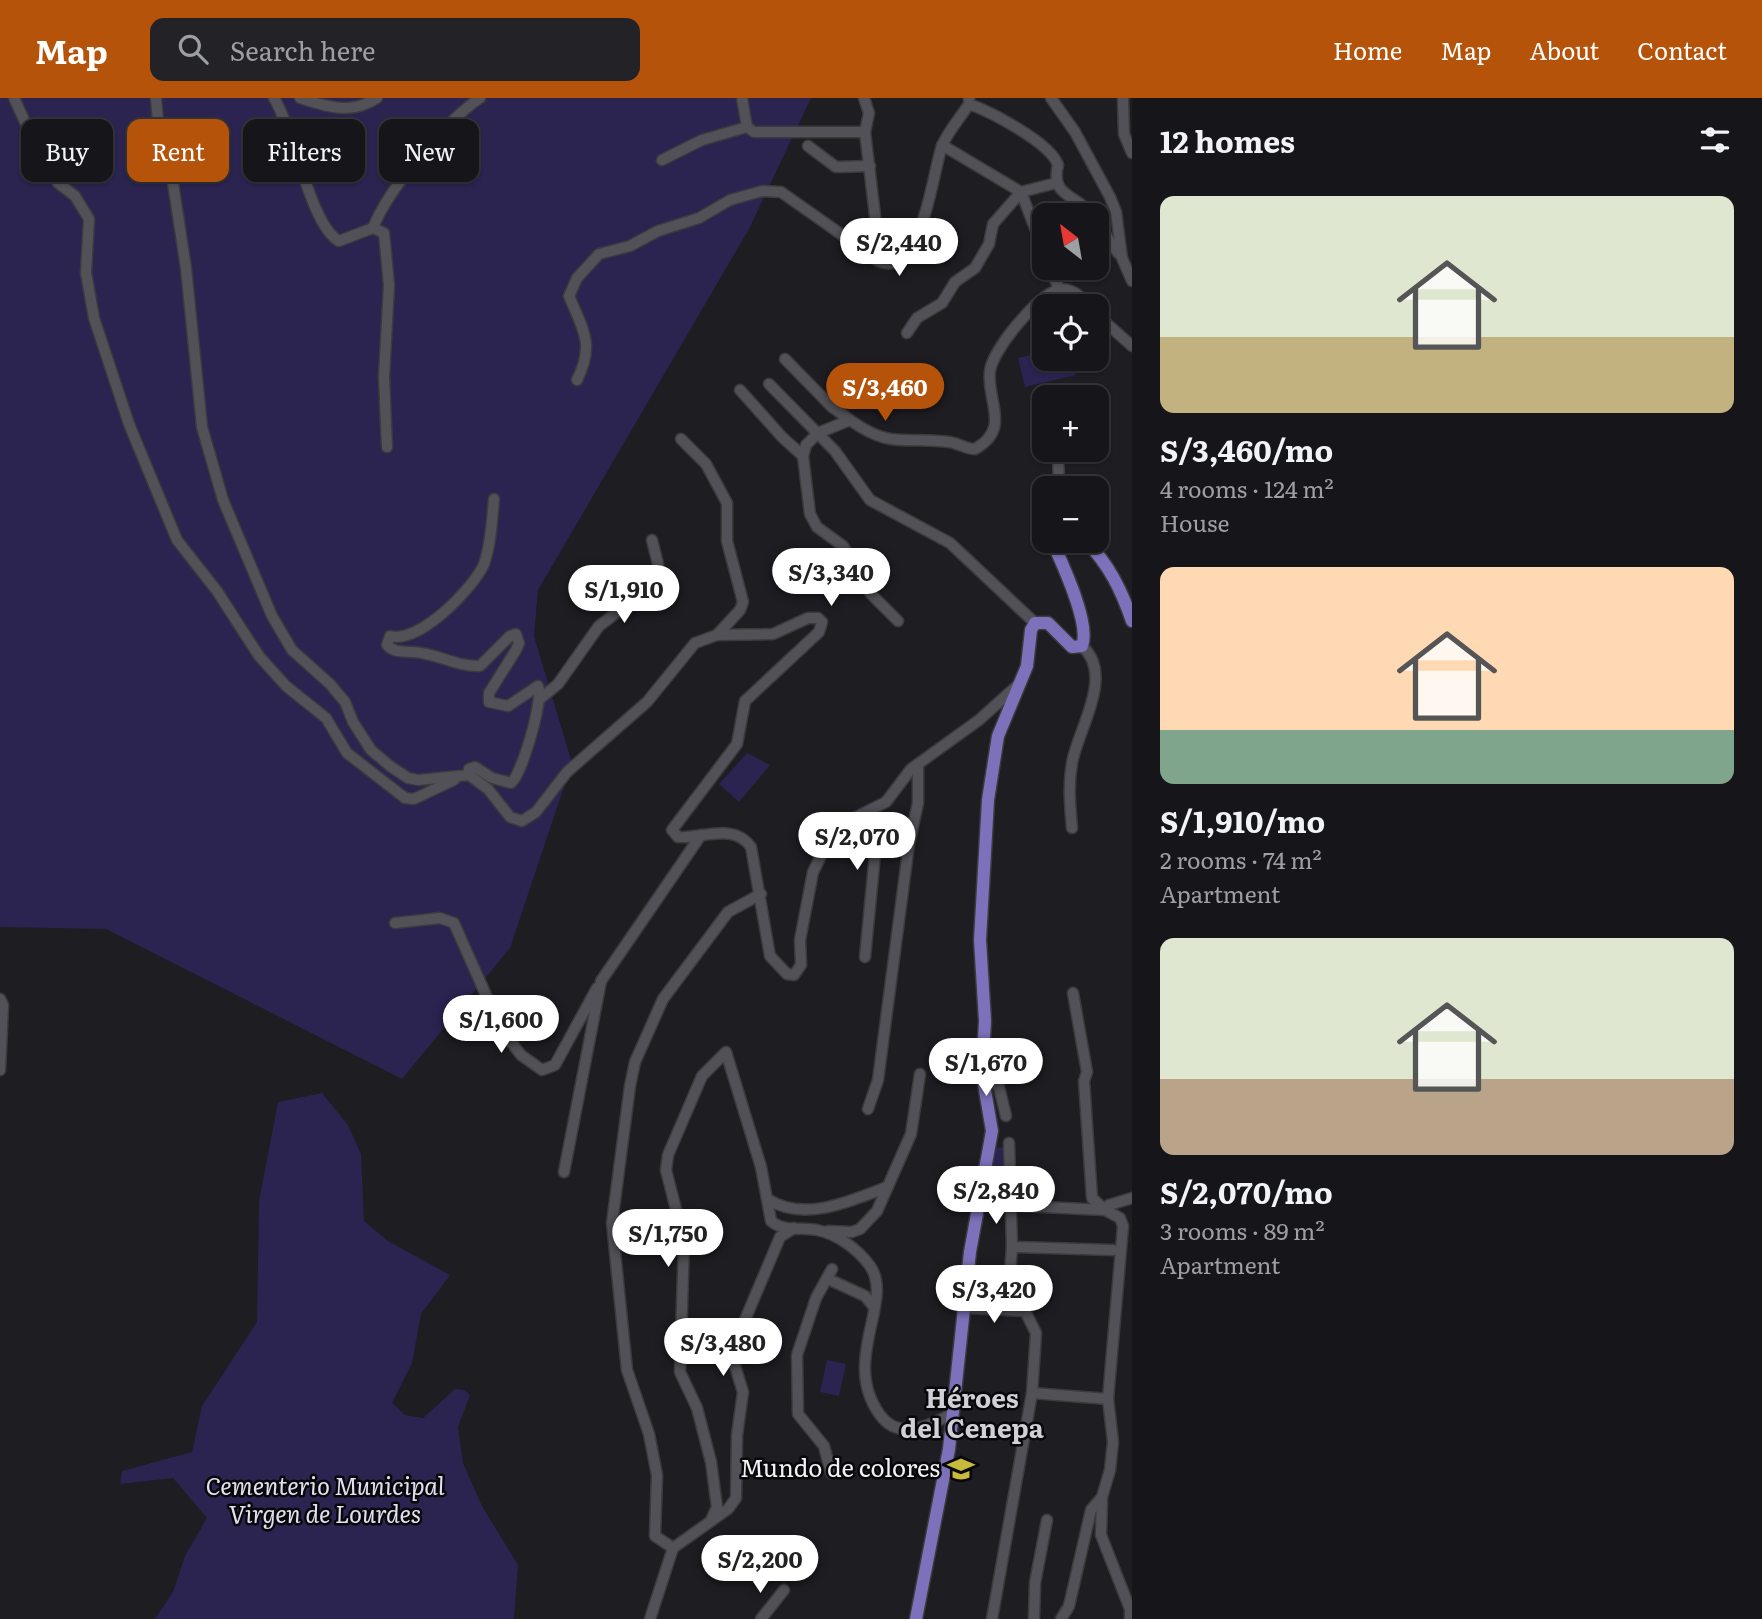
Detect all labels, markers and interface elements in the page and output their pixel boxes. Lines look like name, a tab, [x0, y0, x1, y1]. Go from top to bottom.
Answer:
search box	[150, 18, 640, 81]
text: Map	[35, 25, 108, 74]
icon: search	[174, 30, 212, 68]
text: Search here	[230, 30, 376, 69]
text: Home	[1333, 32, 1402, 67]
text: Map	[1440, 32, 1491, 67]
text: About	[1529, 32, 1599, 67]
text: Contact	[1637, 32, 1727, 67]
text: 12 homes	[1160, 118, 1295, 162]
chip: Buy	[21, 119, 113, 182]
chip: Rent	[127, 119, 229, 182]
chip: Filters	[243, 119, 365, 182]
chip: New	[379, 119, 479, 182]
icon: filters	[1696, 121, 1734, 159]
north arrow	[1032, 203, 1110, 280]
map controls	[1032, 203, 1109, 553]
pin: S/2,440	[834, 218, 964, 278]
text: S/2,440	[856, 224, 942, 258]
icon: home	[1384, 242, 1510, 368]
button: locate	[1032, 294, 1109, 371]
pin: S/3,460	[820, 364, 950, 423]
text: S/3,460	[842, 369, 928, 403]
button: +	[1032, 385, 1109, 462]
text: S/3,460/mo	[1160, 427, 1333, 471]
text: 4 rooms · 124 m²	[1160, 471, 1334, 505]
button: −	[1032, 476, 1109, 553]
text: House	[1160, 505, 1229, 539]
pin: S/3,340	[766, 548, 896, 608]
text: S/3,340	[788, 554, 874, 588]
pin: S/1,910	[559, 566, 689, 625]
text: S/1,910	[584, 571, 664, 605]
icon: home	[1384, 613, 1510, 739]
text: S/1,910/mo	[1160, 798, 1325, 842]
pin: S/2,070	[792, 812, 922, 872]
text: S/2,070	[814, 818, 900, 852]
text: 2 rooms · 74 m²	[1160, 842, 1322, 876]
text: Apartment	[1160, 876, 1280, 910]
icon: home	[1384, 984, 1510, 1110]
pin: S/1,600	[436, 996, 566, 1055]
text: S/1,600	[459, 1001, 543, 1035]
pin: S/1,670	[921, 1038, 1051, 1098]
text: S/1,670	[945, 1044, 1027, 1078]
pin: S/2,840	[931, 1166, 1061, 1226]
text: S/2,070/mo	[1160, 1169, 1333, 1213]
text: S/2,840	[953, 1172, 1039, 1206]
pin: S/1,750	[603, 1210, 733, 1269]
text: 3 rooms · 89 m²	[1160, 1213, 1325, 1247]
text: S/1,750	[628, 1215, 708, 1249]
text: Apartment	[1160, 1247, 1280, 1281]
pin: S/3,420	[929, 1266, 1059, 1325]
text: S/3,420	[952, 1271, 1036, 1305]
pin: S/3,480	[658, 1318, 788, 1378]
text: S/3,480	[680, 1324, 766, 1358]
district label: Héroes del Cenepa	[900, 1377, 1044, 1446]
place label: Mundo de colores	[740, 1449, 940, 1484]
school or university icon: Mundo de colores	[946, 1454, 976, 1484]
park label: Cementerio Municipal Virgen de Lourdes	[205, 1467, 445, 1530]
pin: S/2,200	[695, 1536, 825, 1595]
text: S/2,200	[717, 1541, 803, 1575]

